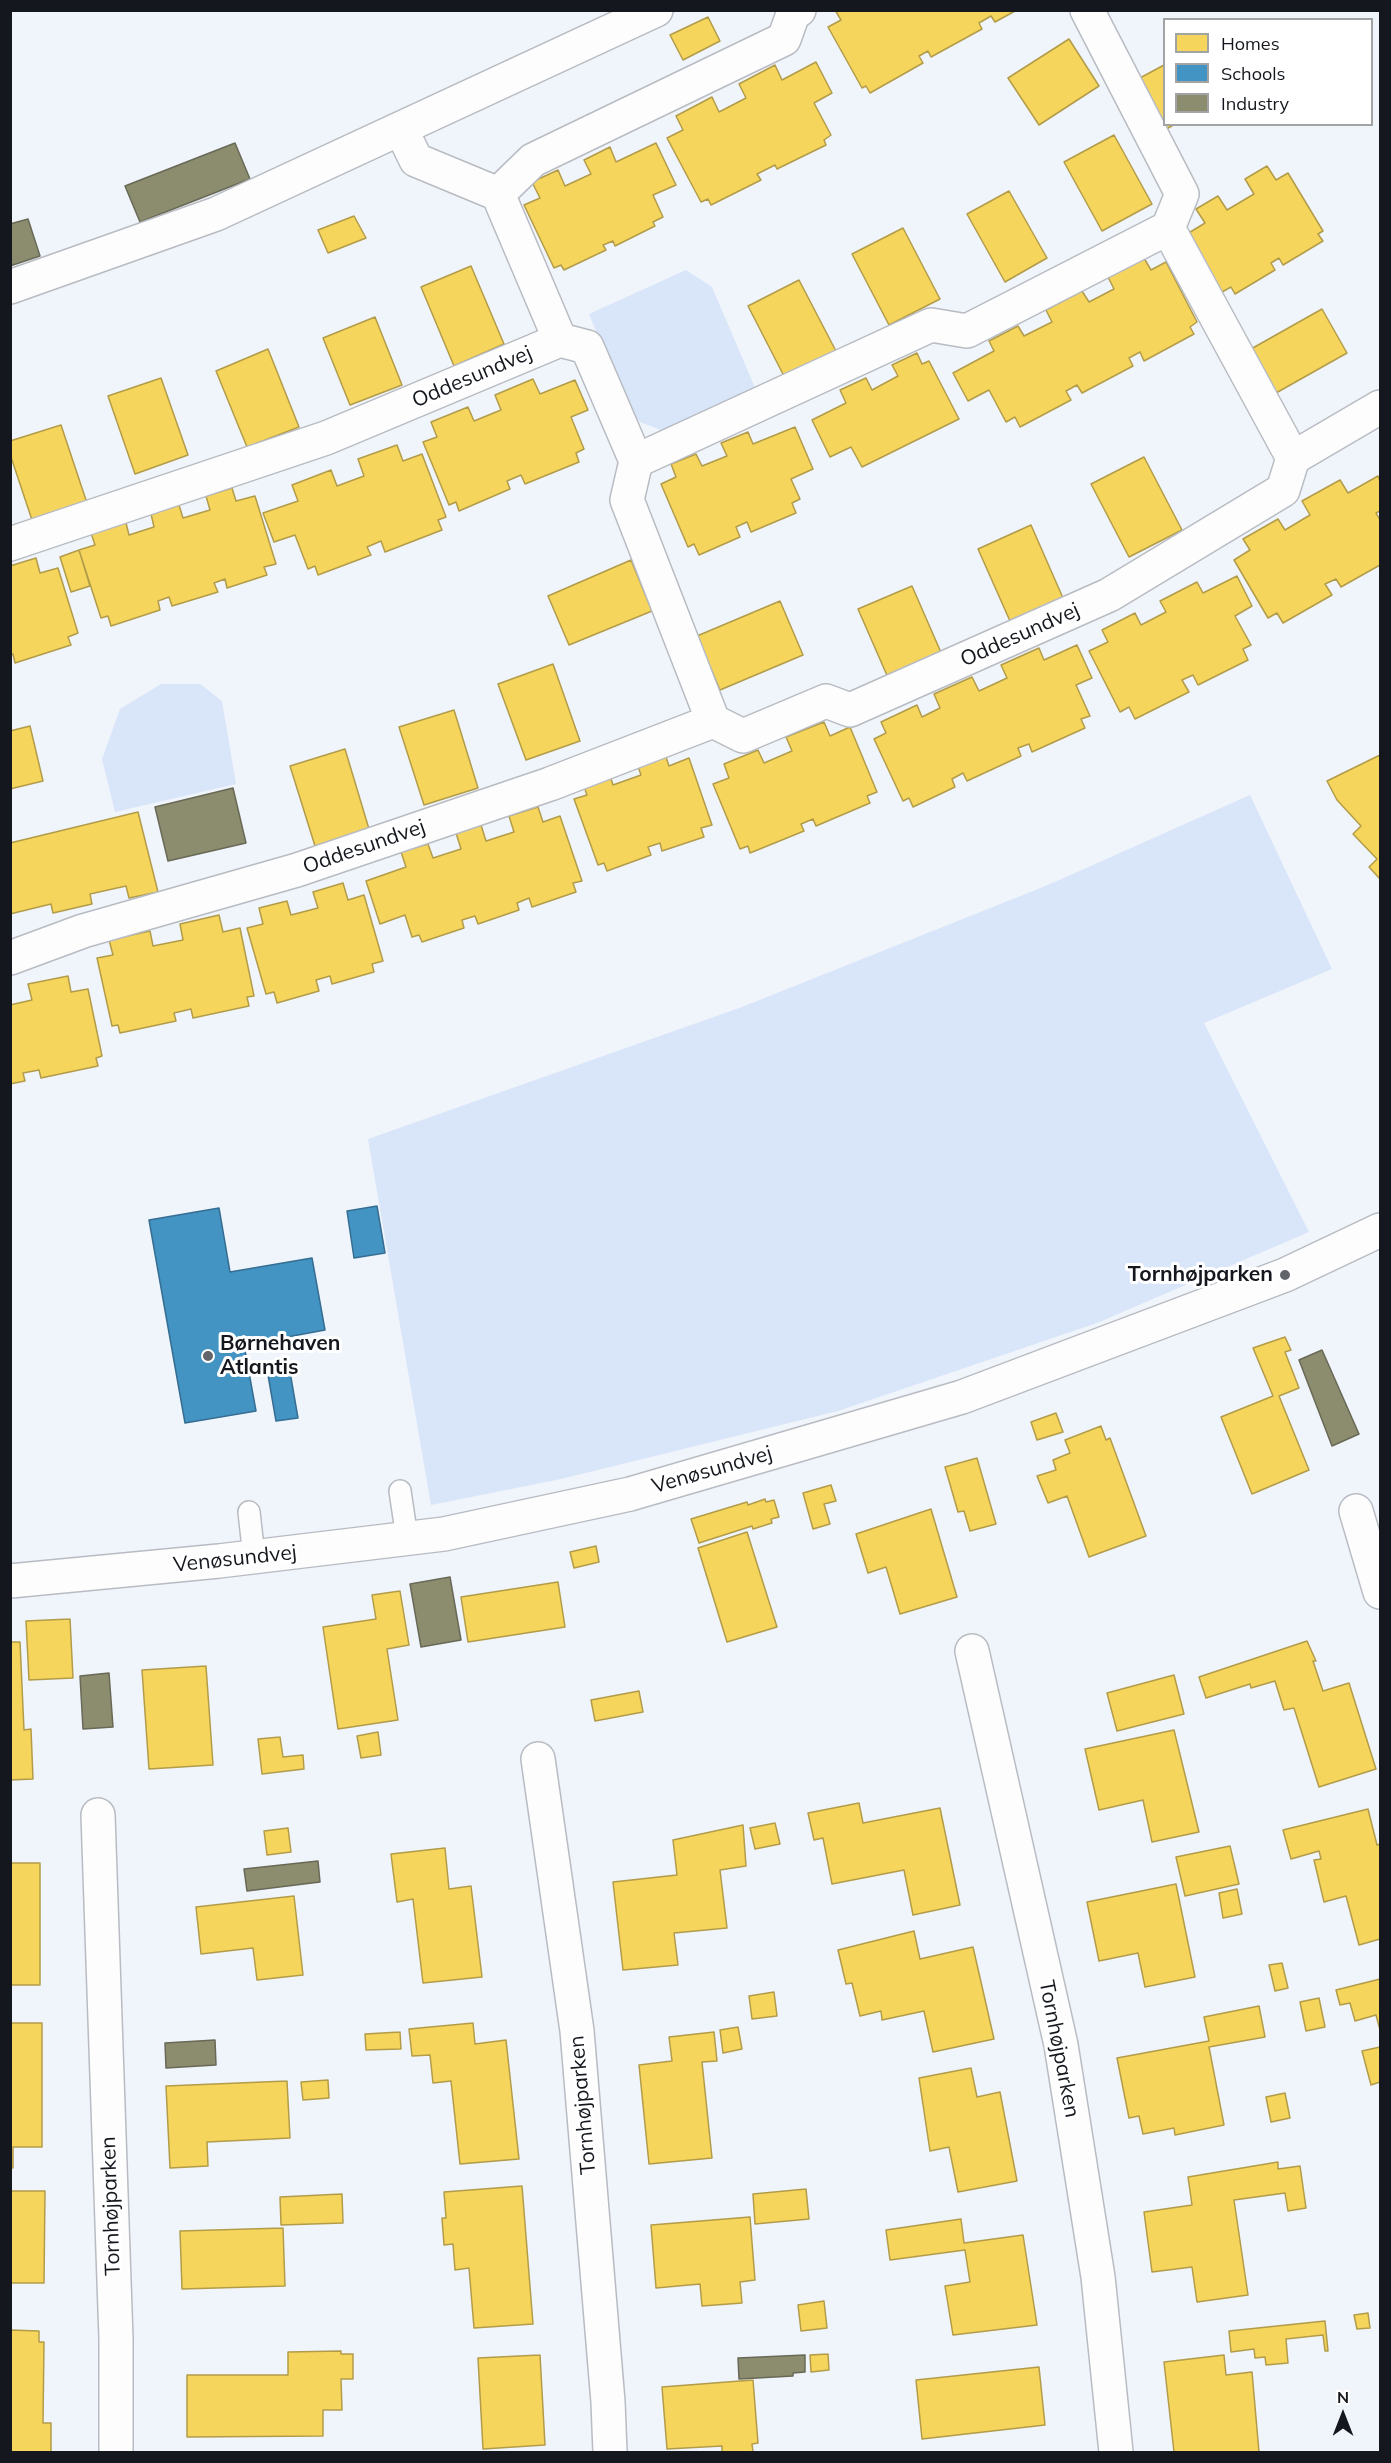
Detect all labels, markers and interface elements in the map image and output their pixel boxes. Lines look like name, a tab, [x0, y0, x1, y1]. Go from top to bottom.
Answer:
legend	[1163, 18, 1373, 126]
text: Homes	[1221, 32, 1280, 55]
text: Schools	[1221, 62, 1285, 85]
text: Industry	[1221, 92, 1289, 115]
street label: Oddesundvej	[408, 340, 536, 414]
street label: Oddesundvej	[957, 598, 1083, 672]
street label: Oddesundvej	[300, 814, 428, 880]
place label: Tornhøjparken	[1128, 1262, 1273, 1288]
marker: Tornhøjparken	[1278, 1268, 1292, 1282]
place label: Børnehaven Atlantis	[220, 1331, 340, 1381]
marker: Børnehaven Atlantis	[201, 1349, 215, 1363]
street label: Venøsundvej	[649, 1441, 775, 1499]
street label: Venøsundvej	[172, 1540, 298, 1578]
street label: Tornhøjparken	[1033, 1978, 1085, 2120]
street label: Tornhøjparken	[564, 2034, 602, 2176]
street label: Tornhøjparken	[96, 2136, 126, 2276]
north arrow	[1313, 2385, 1373, 2445]
text: N	[1337, 2387, 1349, 2407]

